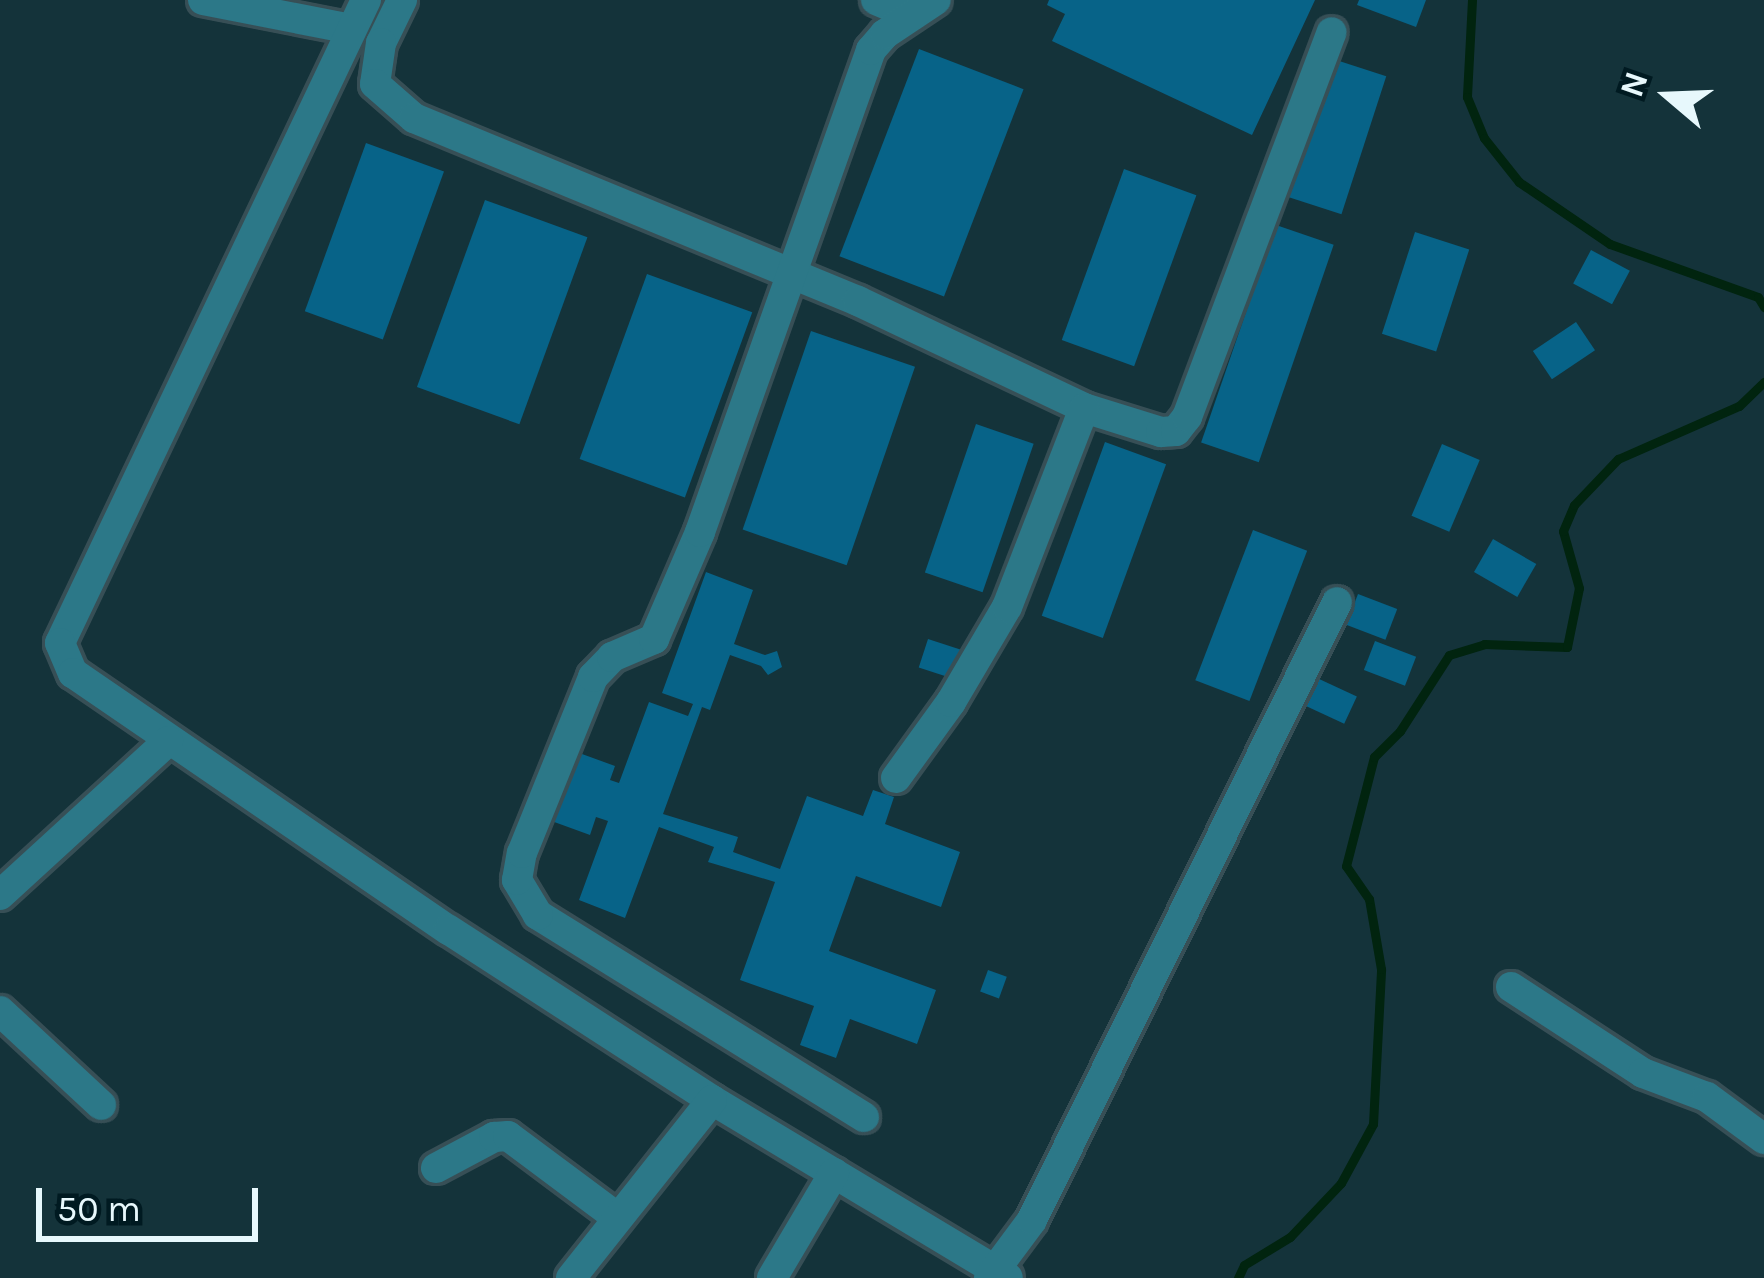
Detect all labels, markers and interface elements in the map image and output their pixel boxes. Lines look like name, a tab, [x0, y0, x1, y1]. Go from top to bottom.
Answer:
north arrow	[1608, 36, 1728, 156]
text: N	[1612, 67, 1656, 102]
scale bar	[42, 1164, 264, 1238]
text: 50 m	[57, 1188, 141, 1230]

